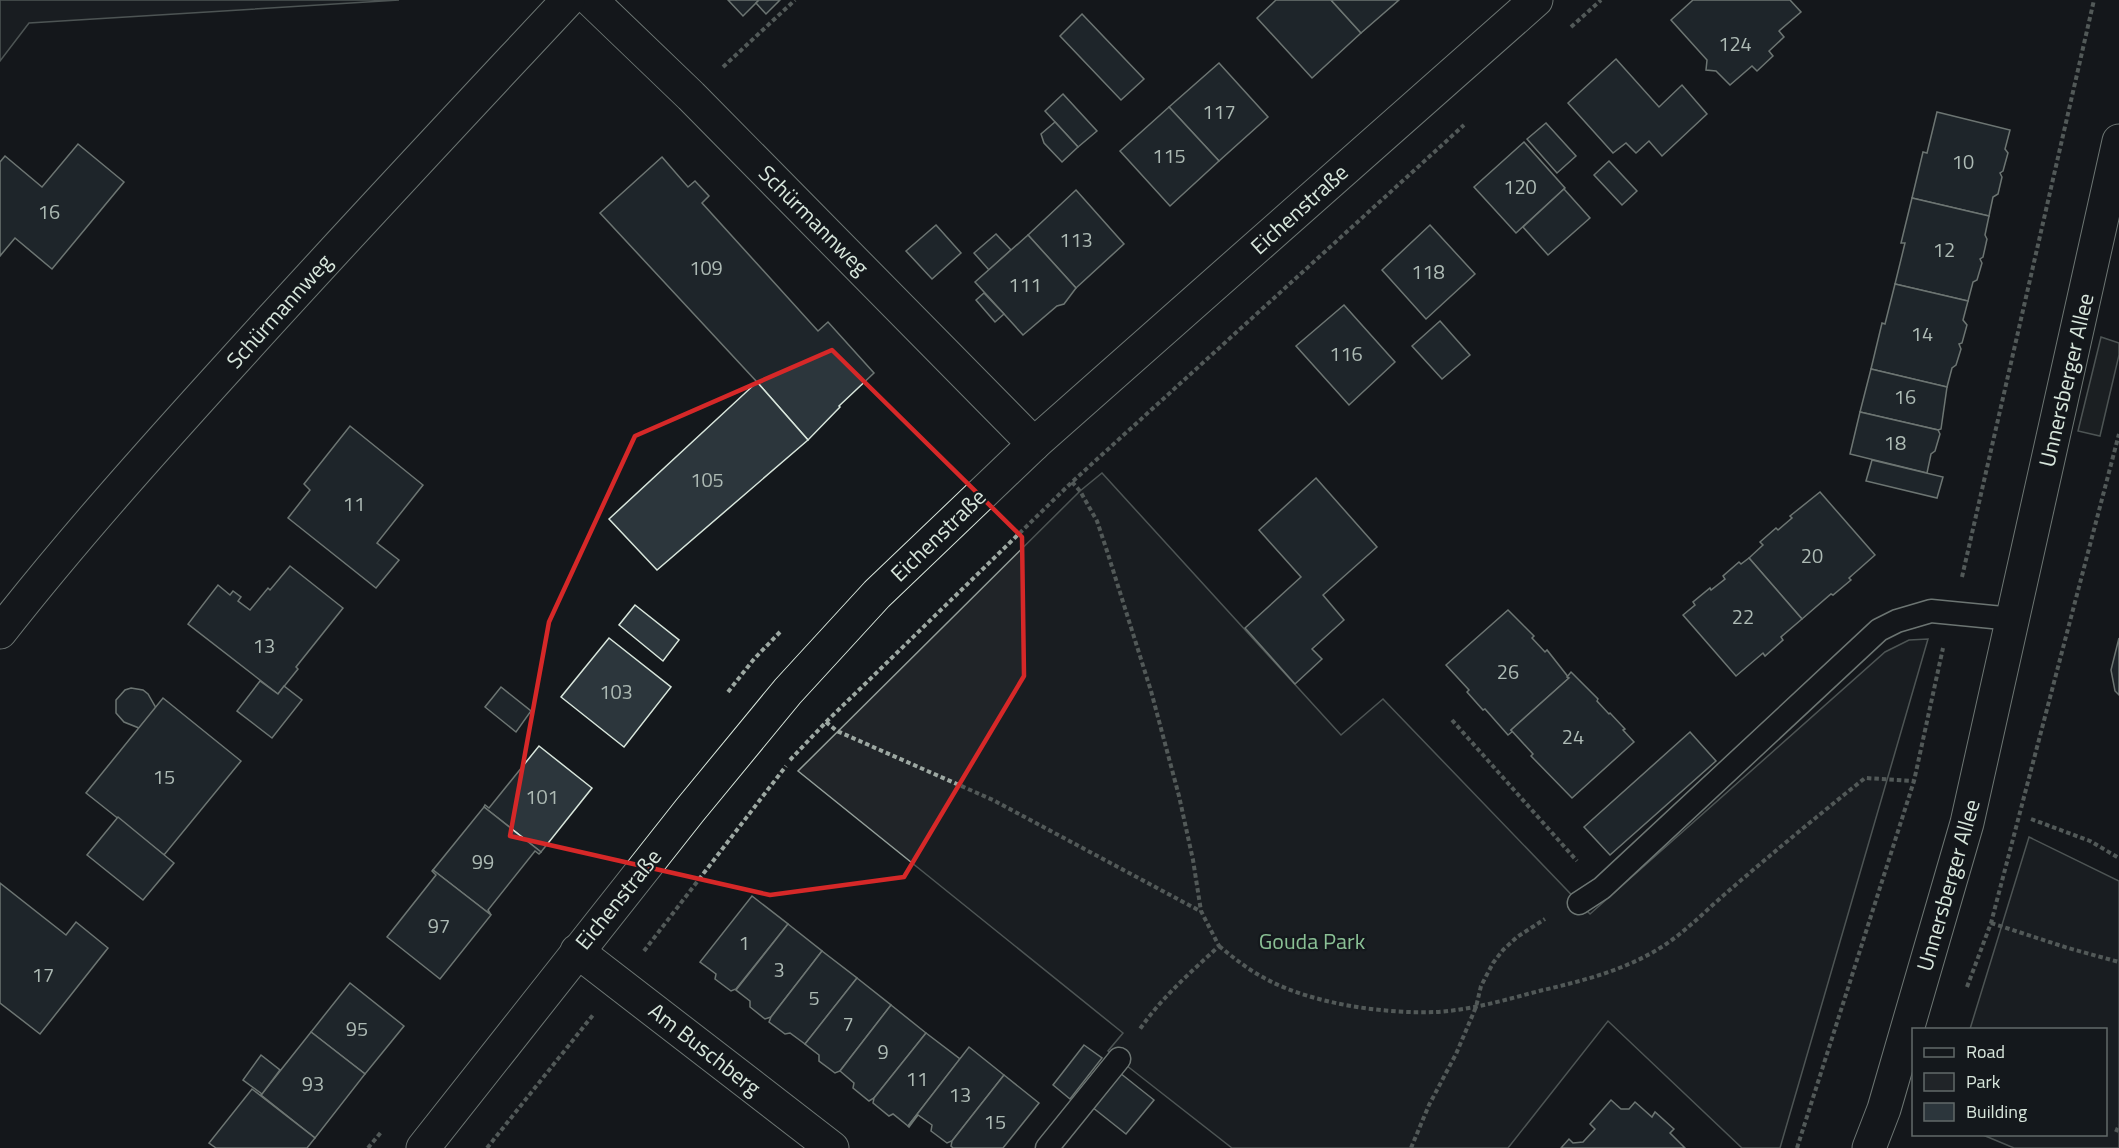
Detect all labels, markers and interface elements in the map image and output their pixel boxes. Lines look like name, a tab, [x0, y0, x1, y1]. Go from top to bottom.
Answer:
house number: 124	[1718, 28, 1752, 59]
house number: 117	[1202, 96, 1236, 127]
house number: 115	[1152, 140, 1186, 171]
house number: 10	[1952, 146, 1974, 177]
street label: Eichenstraße	[1242, 156, 1356, 262]
street label: Schürmannweg	[751, 157, 877, 283]
house number: 120	[1503, 171, 1537, 202]
house number: 16	[38, 196, 60, 227]
house number: 113	[1059, 224, 1093, 255]
house number: 12	[1933, 234, 1955, 265]
street label: Schürmannweg	[218, 246, 340, 376]
house number: 109	[689, 252, 723, 283]
house number: 118	[1411, 256, 1445, 287]
house number: 111	[1008, 269, 1042, 300]
street label: Unnersberger Allee	[2029, 290, 2103, 470]
house number: 14	[1911, 318, 1933, 349]
house number: 116	[1329, 338, 1363, 369]
house number: 16	[1894, 381, 1916, 412]
house number: 18	[1884, 427, 1906, 458]
house number: 105	[690, 464, 724, 495]
street label: Eichenstraße	[882, 481, 994, 589]
house number: 11	[343, 488, 365, 519]
house number: 20	[1801, 540, 1823, 571]
house number: 22	[1732, 601, 1754, 632]
house number: 13	[253, 630, 275, 661]
house number: 26	[1497, 656, 1519, 687]
house number: 103	[599, 676, 633, 707]
house number: 24	[1562, 721, 1584, 752]
house number: 15	[153, 761, 175, 792]
house number: 101	[525, 781, 559, 812]
street label: Unnersberger Allee	[1907, 795, 1989, 975]
street label: Eichenstraße	[567, 841, 669, 957]
house number: 99	[472, 846, 494, 877]
house number: 97	[428, 910, 450, 941]
park label: Gouda Park	[1259, 924, 1366, 958]
house number: 1	[738, 927, 750, 958]
house number: 3	[773, 954, 785, 985]
house number: 17	[32, 959, 54, 990]
house number: 5	[808, 982, 820, 1013]
street label: Am Buschberg	[641, 994, 769, 1104]
house number: 7	[842, 1008, 854, 1039]
house number: 95	[346, 1013, 368, 1044]
legend	[1912, 1028, 2107, 1136]
house number: 9	[877, 1036, 889, 1067]
text: Road	[1966, 1038, 2005, 1065]
house number: 11	[906, 1063, 928, 1094]
house number: 93	[302, 1068, 324, 1099]
text: Park	[1966, 1068, 2001, 1095]
house number: 13	[949, 1079, 971, 1110]
text: Building	[1966, 1098, 2027, 1125]
house number: 15	[984, 1106, 1006, 1137]

